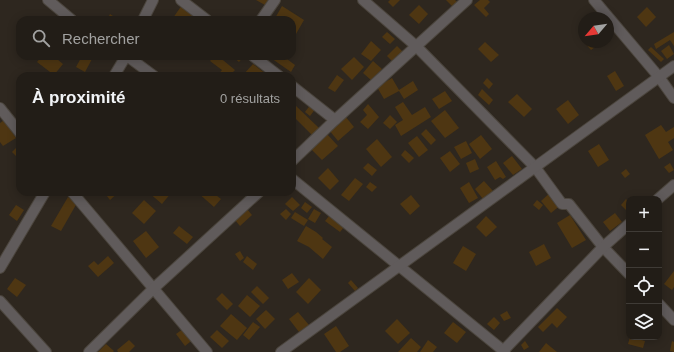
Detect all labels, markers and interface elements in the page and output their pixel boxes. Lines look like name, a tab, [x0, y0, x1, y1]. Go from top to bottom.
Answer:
north arrow	[578, 12, 614, 48]
search box	[16, 16, 296, 60]
icon: search	[30, 27, 52, 49]
text: Rechercher	[62, 30, 140, 47]
text: À proximité	[32, 88, 126, 107]
text: 0 résultats	[220, 91, 280, 106]
map controls	[626, 196, 662, 340]
button: +	[626, 196, 662, 232]
button: −	[626, 232, 662, 268]
button: locate	[626, 268, 662, 304]
button: layers	[626, 304, 662, 340]

